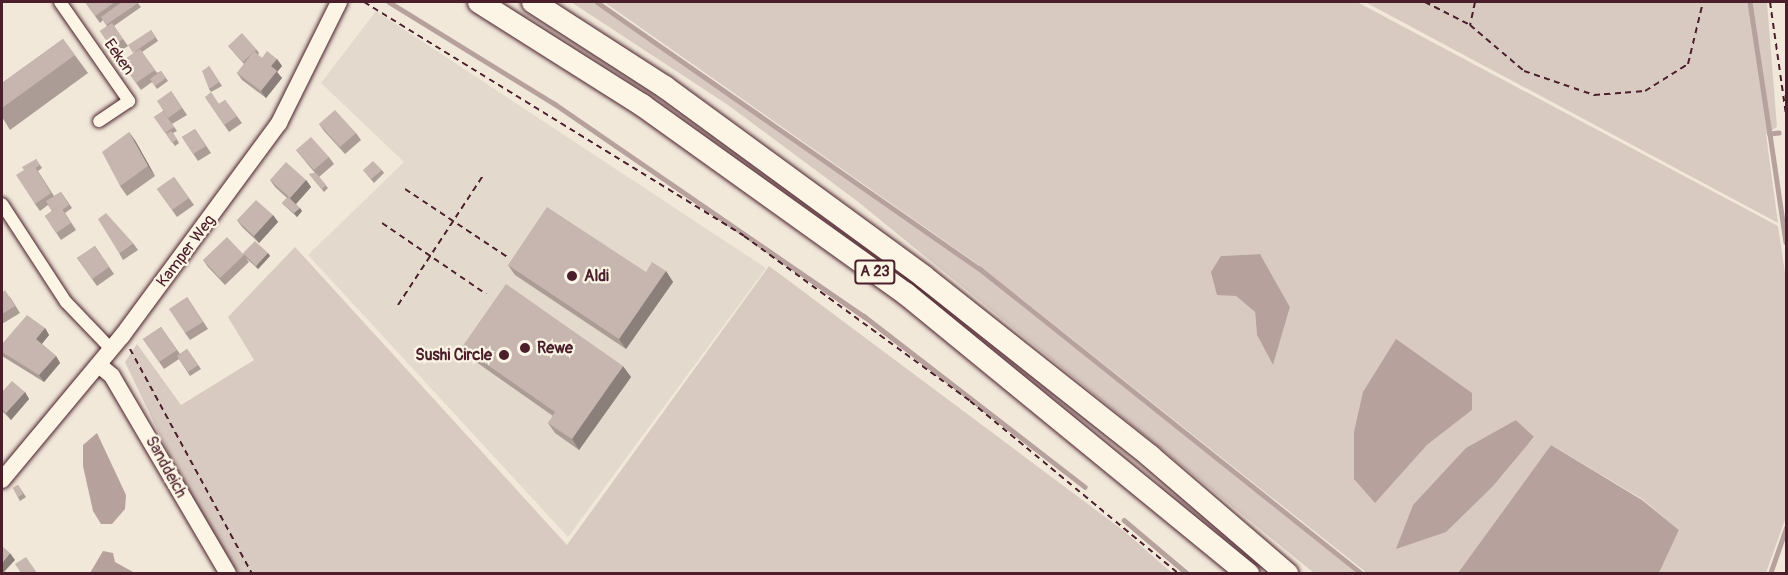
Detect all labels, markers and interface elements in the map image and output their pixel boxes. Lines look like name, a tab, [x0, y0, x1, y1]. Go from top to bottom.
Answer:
street label: Eeken	[100, 35, 138, 79]
street label: Kamper Weg	[153, 211, 219, 291]
road number: A 23	[854, 260, 896, 284]
place label: Aldi	[584, 266, 609, 286]
marker: Aldi	[565, 269, 579, 283]
place label: Rewe	[537, 338, 573, 358]
marker: Rewe	[518, 341, 532, 355]
place label: Sushi Circle	[415, 345, 492, 365]
marker: Sushi Circle	[497, 348, 511, 362]
street label: Sanddeich	[141, 433, 191, 501]

